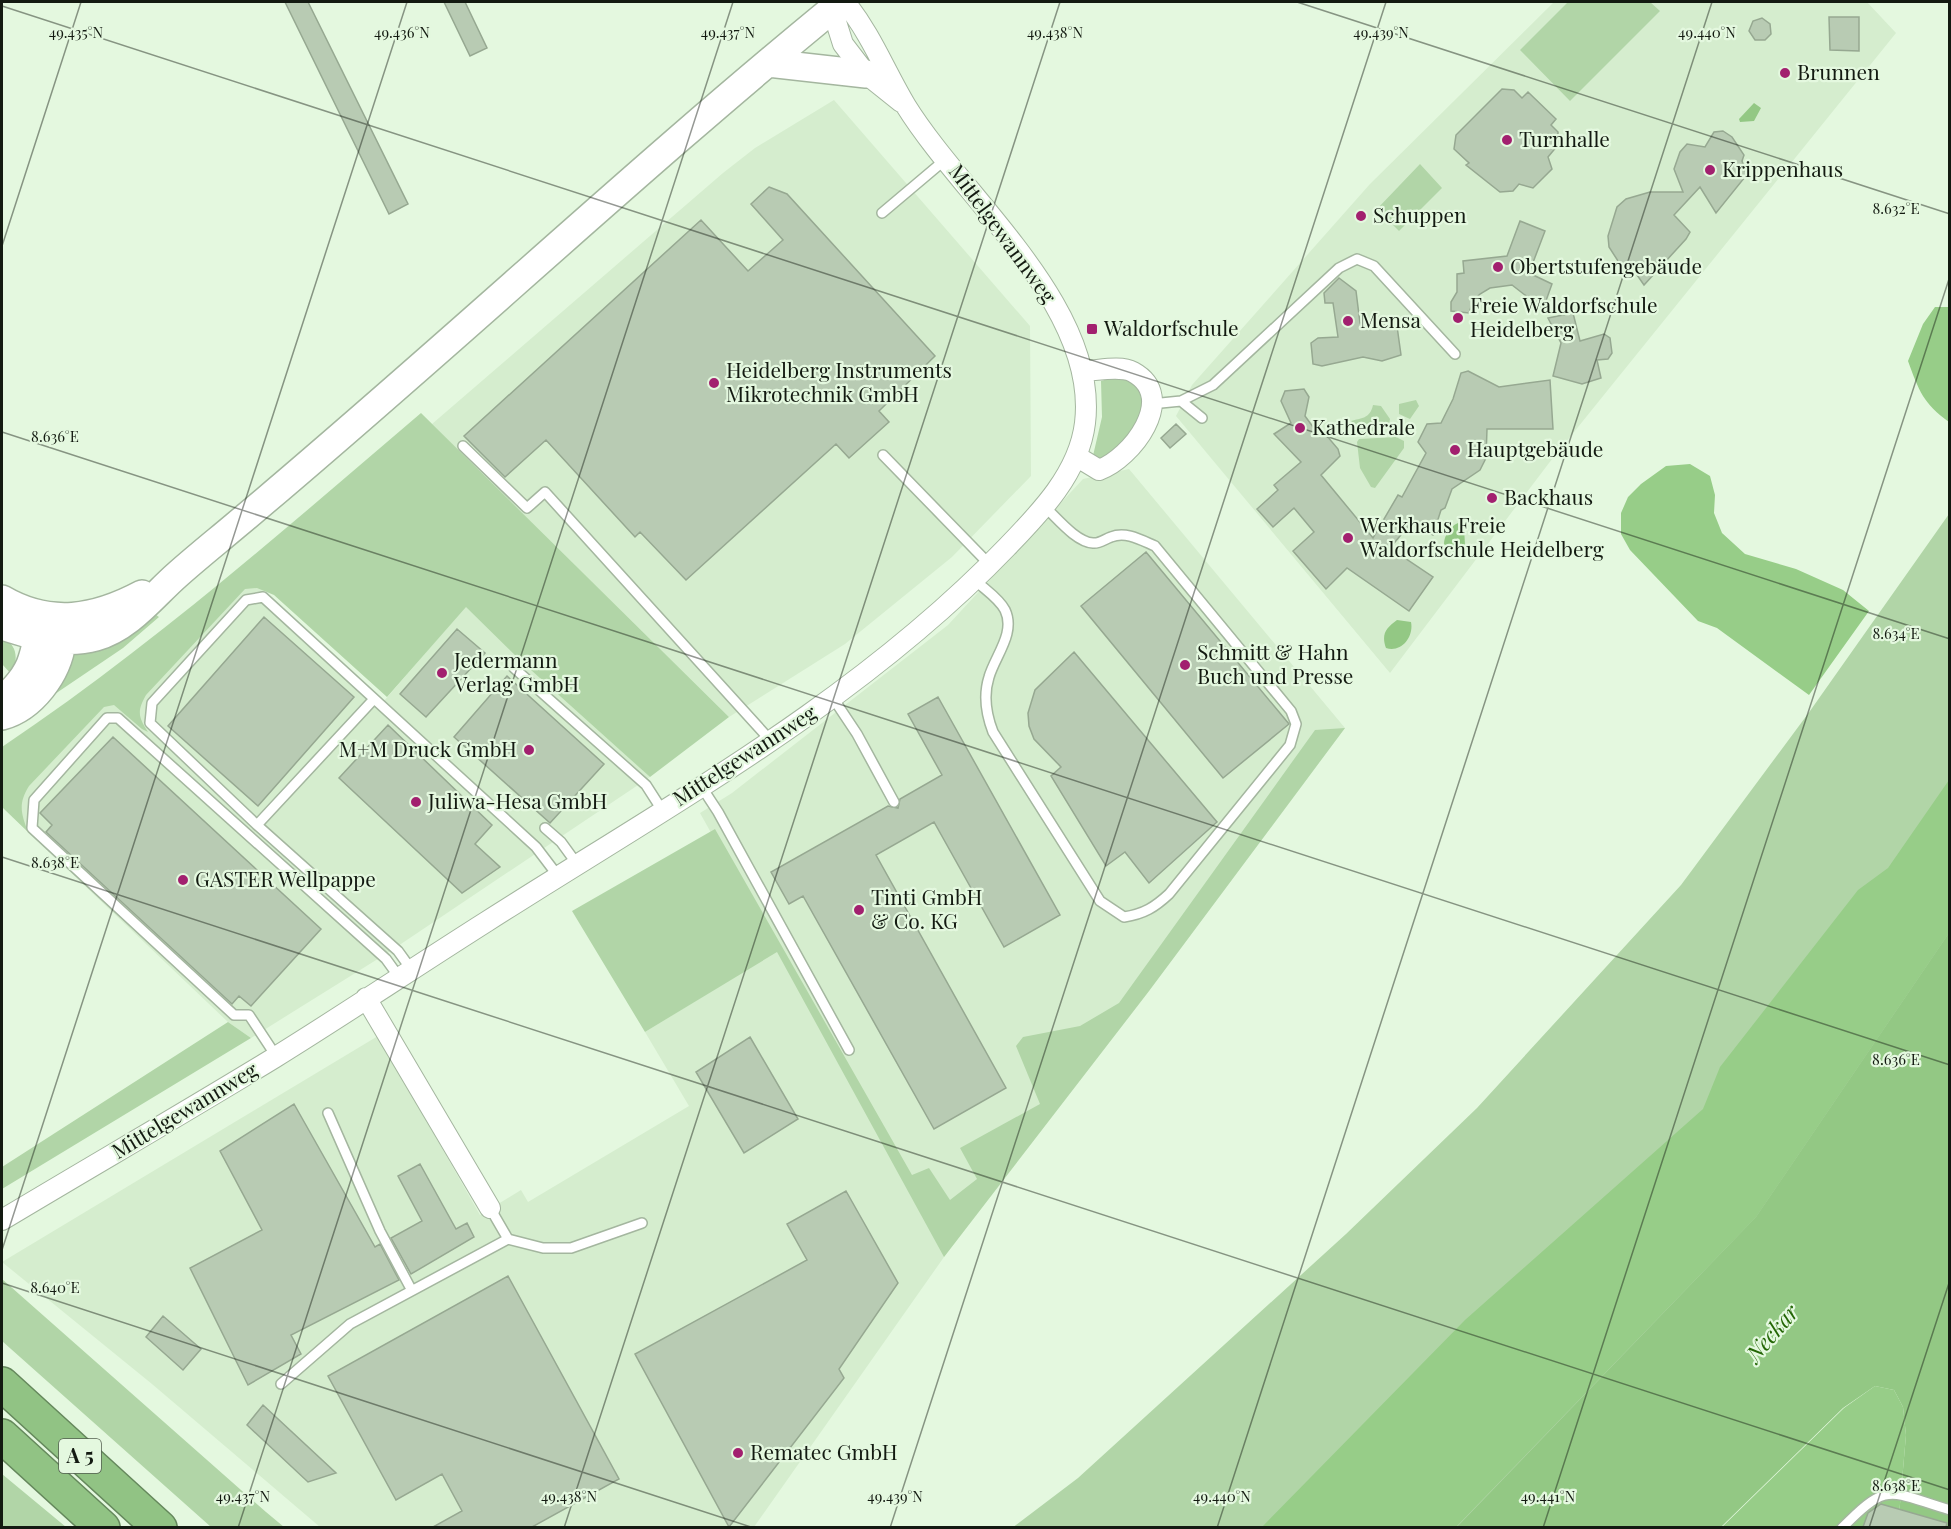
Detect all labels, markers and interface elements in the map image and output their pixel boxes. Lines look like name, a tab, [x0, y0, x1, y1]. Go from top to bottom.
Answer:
text: 49.435°N	[49, 22, 104, 42]
text: 49.436°N	[374, 22, 430, 42]
text: 49.437°N	[701, 22, 756, 42]
text: 49.438°N	[1027, 22, 1083, 42]
text: 49.439°N	[1353, 22, 1409, 42]
text: 49.440°N	[1678, 22, 1736, 42]
place label: Brunnen	[1797, 57, 1880, 85]
marker: Brunnen	[1778, 66, 1792, 80]
place label: Turnhalle	[1519, 124, 1610, 152]
marker: Turnhalle	[1500, 133, 1514, 147]
place label: Krippenhaus	[1722, 154, 1843, 182]
street label: Mittelgewannweg	[944, 158, 1064, 308]
marker: Krippenhaus	[1703, 163, 1717, 177]
text: 8.632°E	[1872, 198, 1920, 218]
place label: Schuppen	[1373, 200, 1467, 228]
marker: Schuppen	[1354, 209, 1368, 223]
place label: Obertstufengebäude	[1510, 251, 1702, 279]
marker: Obertstufengebäude	[1491, 260, 1505, 274]
place label: Freie Waldorfschule Heidelberg	[1470, 290, 1658, 342]
place label: Mensa	[1360, 305, 1421, 333]
marker: Freie Waldorfschule Heidelberg	[1451, 311, 1465, 325]
place label: Waldorfschule	[1103, 313, 1239, 341]
marker: Mensa	[1341, 314, 1355, 328]
marker: Waldorfschule	[1085, 322, 1099, 336]
place label: Heidelberg Instruments Mikrotechnik GmbH	[726, 355, 952, 407]
marker: Heidelberg Instruments Mikrotechnik GmbH	[707, 376, 721, 390]
place label: Kathedrale	[1312, 412, 1415, 440]
marker: Kathedrale	[1293, 421, 1307, 435]
text: 8.636°E	[31, 426, 79, 446]
place label: Hauptgebäude	[1467, 434, 1603, 462]
marker: Hauptgebäude	[1448, 443, 1462, 457]
place label: Backhaus	[1504, 482, 1593, 510]
marker: Backhaus	[1485, 491, 1499, 505]
place label: Werkhaus Freie Waldorfschule Heidelberg	[1359, 510, 1604, 562]
marker: Werkhaus Freie Waldorfschule Heidelberg	[1341, 531, 1355, 545]
text: 8.634°E	[1872, 623, 1920, 643]
place label: Schmitt & Hahn Buch und Presse	[1197, 637, 1353, 689]
place label: Jedermann Verlag GmbH	[453, 645, 579, 697]
marker: Schmitt & Hahn Buch und Presse	[1178, 658, 1192, 672]
marker: Jedermann Verlag GmbH	[435, 666, 449, 680]
street label: Mittelgewannweg	[667, 697, 821, 811]
place label: M+M Druck GmbH	[339, 734, 517, 762]
marker: M+M Druck GmbH	[522, 743, 536, 757]
place label: Juliwa-Hesa GmbH	[427, 786, 607, 814]
marker: Juliwa-Hesa GmbH	[409, 795, 423, 809]
text: 8.638°E	[31, 852, 79, 872]
place label: GASTER Wellpappe	[195, 864, 376, 892]
marker: GASTER Wellpappe	[176, 873, 190, 887]
place label: Tinti GmbH & Co. KG	[871, 882, 982, 934]
marker: Tinti GmbH & Co. KG	[852, 903, 866, 917]
text: 8.636°E	[1872, 1049, 1920, 1069]
street label: Mittelgewannweg	[106, 1055, 262, 1164]
text: 8.640°E	[30, 1277, 80, 1297]
water label: Neckar	[1737, 1297, 1805, 1369]
place label: Rematec GmbH	[750, 1437, 898, 1465]
road number: A 5	[59, 1439, 101, 1473]
marker: Rematec GmbH	[731, 1446, 745, 1460]
text: 8.638°E	[1872, 1475, 1920, 1495]
text: 49.437°N	[216, 1486, 271, 1506]
text: 49.438°N	[541, 1486, 597, 1506]
text: 49.439°N	[867, 1486, 923, 1506]
text: 49.440°N	[1193, 1486, 1251, 1506]
text: 49.441°N	[1521, 1486, 1576, 1506]

